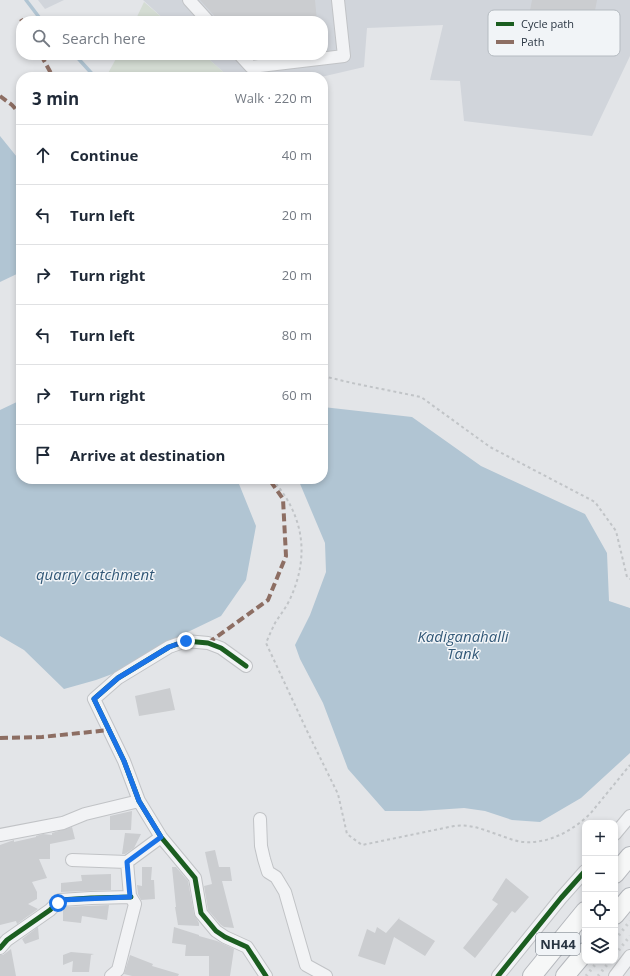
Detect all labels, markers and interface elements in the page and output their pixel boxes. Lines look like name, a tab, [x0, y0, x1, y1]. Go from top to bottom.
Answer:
legend	[488, 10, 620, 56]
search box	[16, 16, 328, 60]
text: Cycle path	[521, 16, 574, 31]
icon: search	[30, 27, 52, 49]
text: Search here	[62, 28, 146, 48]
text: Path	[521, 34, 544, 49]
text: 3 min	[32, 87, 79, 110]
text: Walk · 220 m	[235, 89, 312, 107]
icon: ahead	[32, 144, 54, 166]
text: Continue	[70, 145, 138, 165]
text: 40 m	[282, 146, 312, 164]
icon: left	[32, 204, 54, 226]
text: Turn left	[70, 205, 135, 225]
text: 20 m	[282, 206, 312, 224]
icon: right	[32, 264, 54, 286]
text: Turn right	[70, 265, 145, 285]
text: 20 m	[282, 266, 312, 284]
icon: left	[32, 324, 54, 346]
text: Turn left	[70, 325, 135, 345]
text: 80 m	[282, 326, 312, 344]
icon: right	[32, 384, 54, 406]
text: Turn right	[70, 385, 145, 405]
text: 60 m	[282, 386, 312, 404]
icon: arrive	[32, 444, 54, 466]
text: Arrive at destination	[70, 445, 225, 465]
water label: quarry catchment	[36, 564, 155, 584]
water label: Kadiganahalli Tank	[417, 626, 509, 663]
route end	[177, 632, 195, 650]
map controls	[582, 820, 618, 964]
button: +	[582, 820, 618, 856]
button: −	[582, 856, 618, 892]
button: locate	[582, 892, 618, 928]
route start	[49, 894, 67, 912]
button: layers	[582, 928, 618, 964]
road number: NH44	[536, 933, 580, 955]

